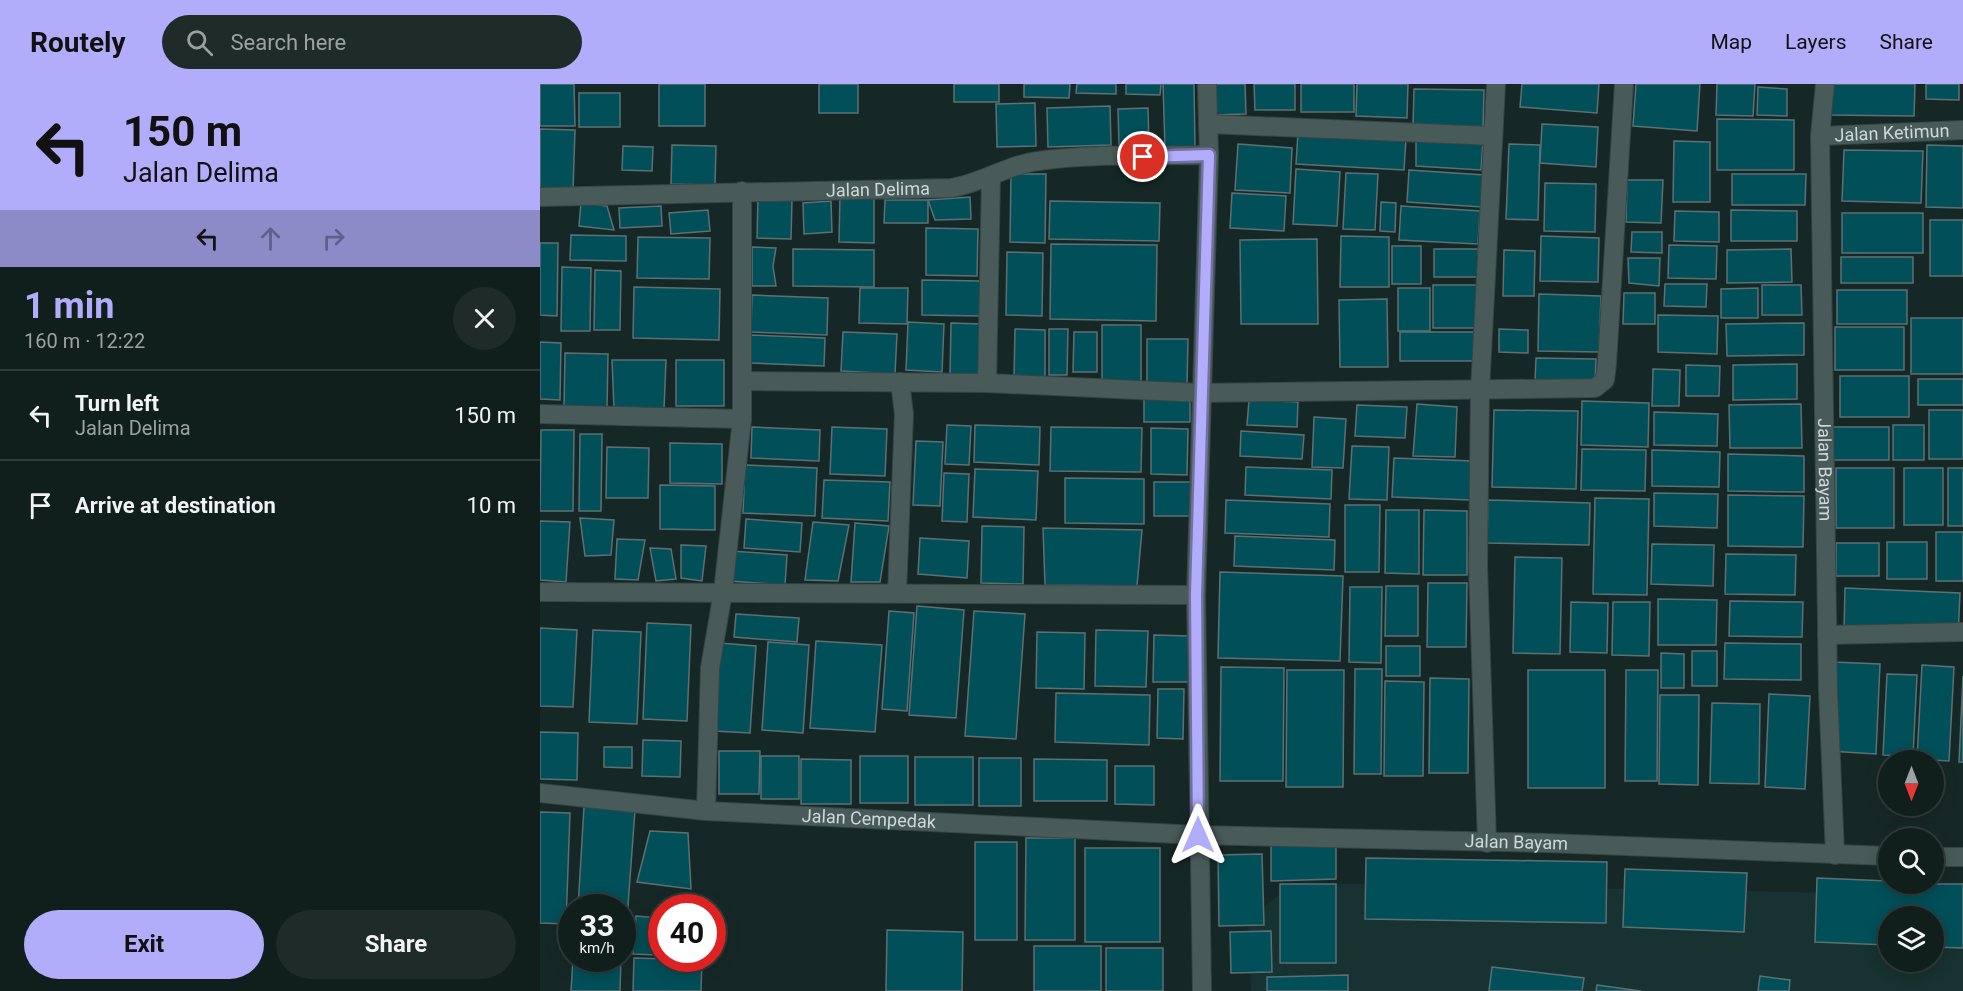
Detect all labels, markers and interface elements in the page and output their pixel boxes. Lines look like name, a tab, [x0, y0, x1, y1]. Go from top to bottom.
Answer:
search box	[162, 15, 582, 69]
text: Routely	[30, 26, 126, 59]
icon: search	[183, 26, 216, 59]
text: Search here	[231, 30, 346, 55]
text: Map	[1710, 30, 1752, 54]
text: Layers	[1785, 30, 1846, 54]
text: Share	[1879, 30, 1933, 54]
text: 150 m	[123, 107, 242, 156]
icon: left	[24, 108, 102, 186]
street label: Jalan Ketimun	[1834, 120, 1950, 145]
pin	[1117, 131, 1168, 182]
icon: arrive	[1126, 140, 1159, 173]
text: Jalan Delima	[123, 157, 279, 189]
street label: Jalan Delima	[826, 177, 930, 201]
icon: left	[191, 222, 224, 255]
icon: ahead	[254, 222, 287, 255]
icon: right	[317, 222, 350, 255]
text: 1 min	[24, 285, 115, 327]
button: close	[453, 287, 516, 350]
text: 160 m · 12:22	[24, 329, 145, 353]
text: Turn left	[75, 391, 159, 416]
icon: left	[24, 399, 57, 432]
text: 150 m	[454, 403, 516, 428]
text: Jalan Delima	[75, 416, 191, 440]
street label: Jalan Bayam	[1814, 418, 1837, 521]
icon: arrive	[24, 489, 57, 522]
text: Arrive at destination	[75, 493, 276, 518]
text: 10 m	[467, 493, 516, 518]
north arrow	[1878, 750, 1944, 816]
map controls	[1878, 750, 1944, 972]
position arrow	[1166, 803, 1230, 867]
street label: Jalan Cempedak	[801, 805, 937, 832]
button: search	[1878, 828, 1944, 894]
street label: Jalan Bayam	[1465, 830, 1568, 854]
speed limit sign: 40	[648, 894, 726, 972]
button: layers	[1878, 906, 1944, 972]
text: 33	[580, 908, 614, 943]
button: Exit	[24, 910, 264, 979]
button: Share	[276, 910, 516, 979]
text: km/h	[579, 939, 615, 957]

